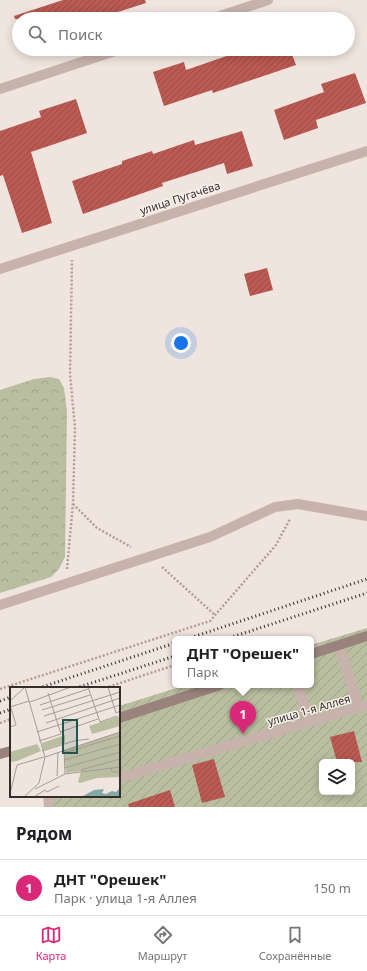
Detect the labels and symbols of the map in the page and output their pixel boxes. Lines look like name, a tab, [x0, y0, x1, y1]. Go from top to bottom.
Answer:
street label: улица Пугачёва	[138, 177, 222, 218]
your location	[171, 333, 191, 353]
inset map	[10, 687, 120, 797]
street label: улица 1-я Аллея	[266, 691, 352, 728]
pin: 1	[230, 701, 256, 734]

